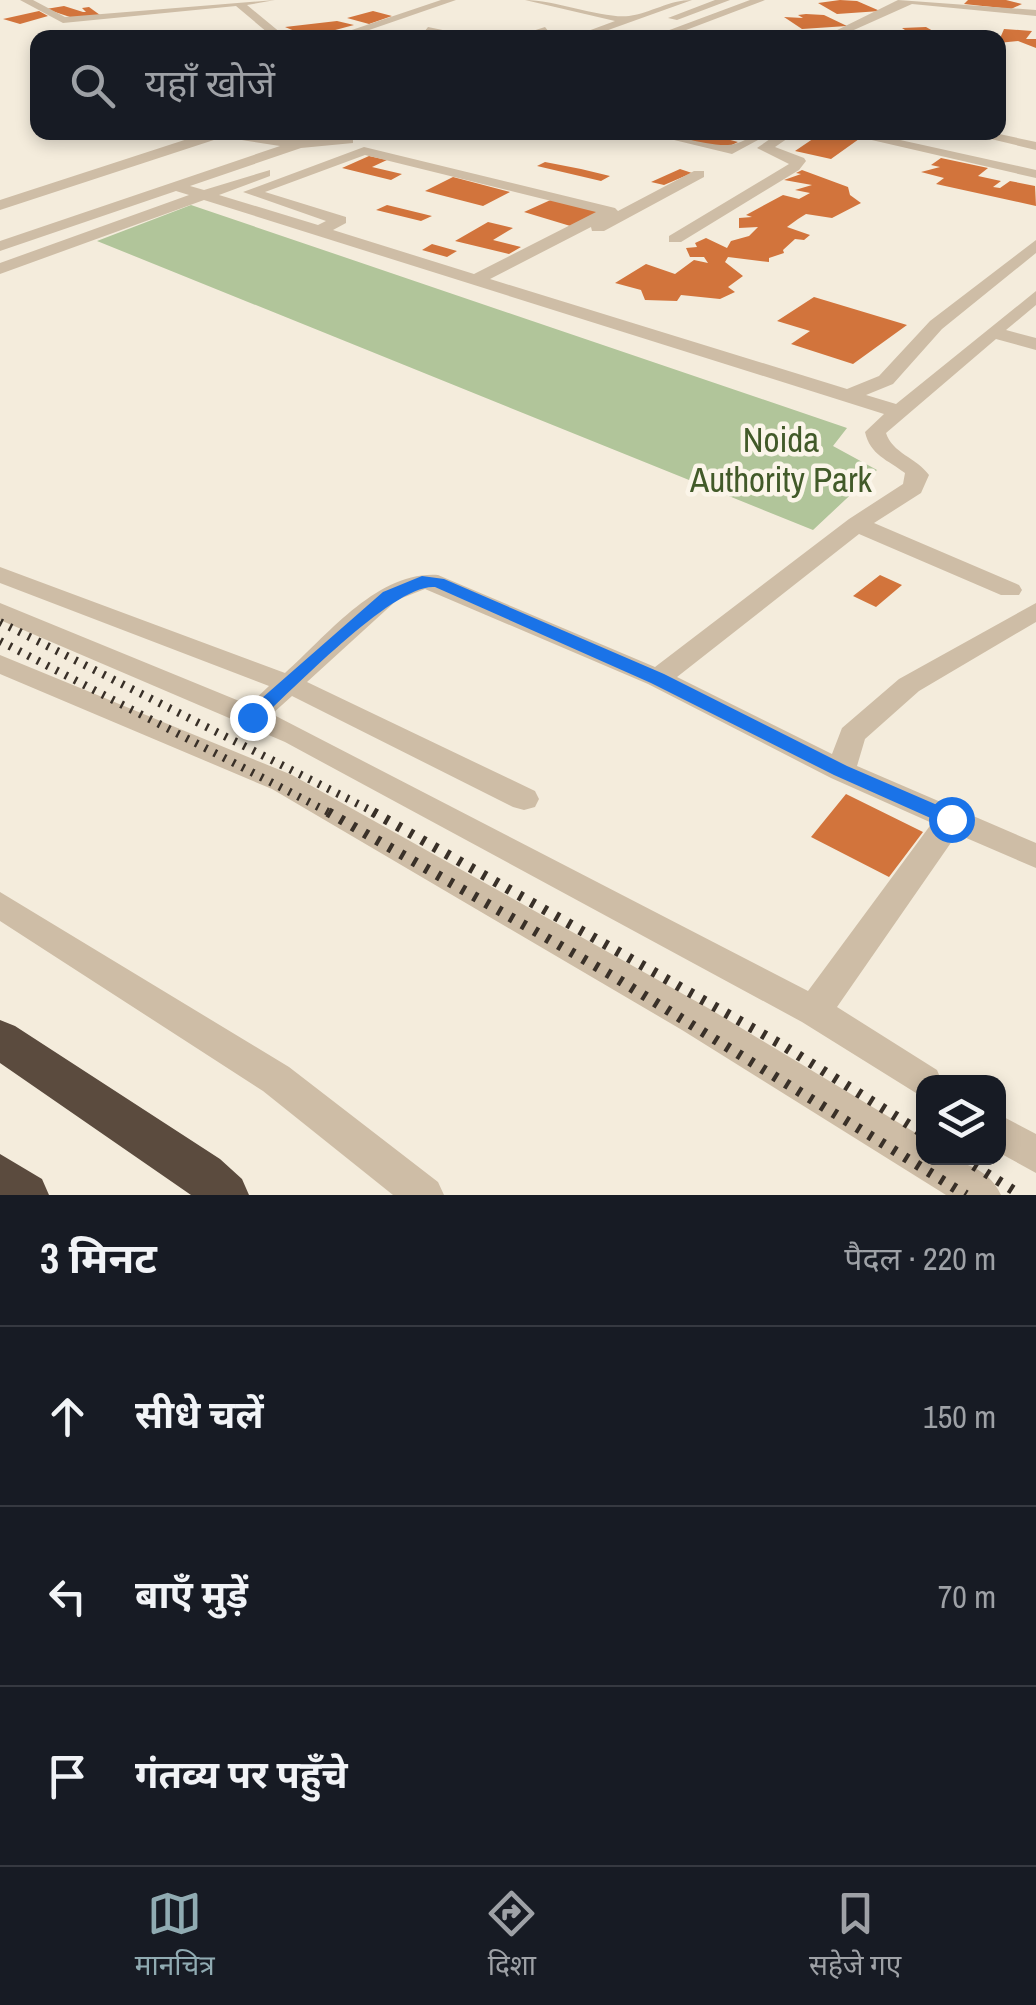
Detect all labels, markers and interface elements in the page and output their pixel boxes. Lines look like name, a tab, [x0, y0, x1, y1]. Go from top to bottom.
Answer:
search box	[30, 30, 1006, 140]
icon: search	[65, 58, 120, 113]
text: यहाँ खोजें	[145, 58, 275, 109]
park label: Noida Authority Park	[689, 416, 873, 503]
route end	[230, 695, 276, 741]
route start	[929, 797, 975, 843]
map controls	[916, 1075, 1006, 1165]
button: layers	[916, 1075, 1006, 1165]
text: 3 मिनट	[40, 1230, 157, 1286]
text: पैदल · 220 m	[844, 1237, 996, 1280]
icon: ahead	[40, 1389, 95, 1444]
text: सीधे चलें	[135, 1389, 263, 1440]
text: 150 m	[923, 1395, 996, 1438]
icon: left	[40, 1569, 95, 1624]
text: बाएँ मुड़ें	[135, 1569, 248, 1620]
text: 70 m	[938, 1575, 996, 1618]
icon: arrive	[40, 1749, 95, 1804]
text: गंतव्य पर पहुँचे	[135, 1749, 348, 1800]
tab: मानचित्र	[135, 1886, 215, 1986]
tab: दिशा	[484, 1886, 539, 1986]
tab: सहेजे गए	[809, 1886, 901, 1986]

